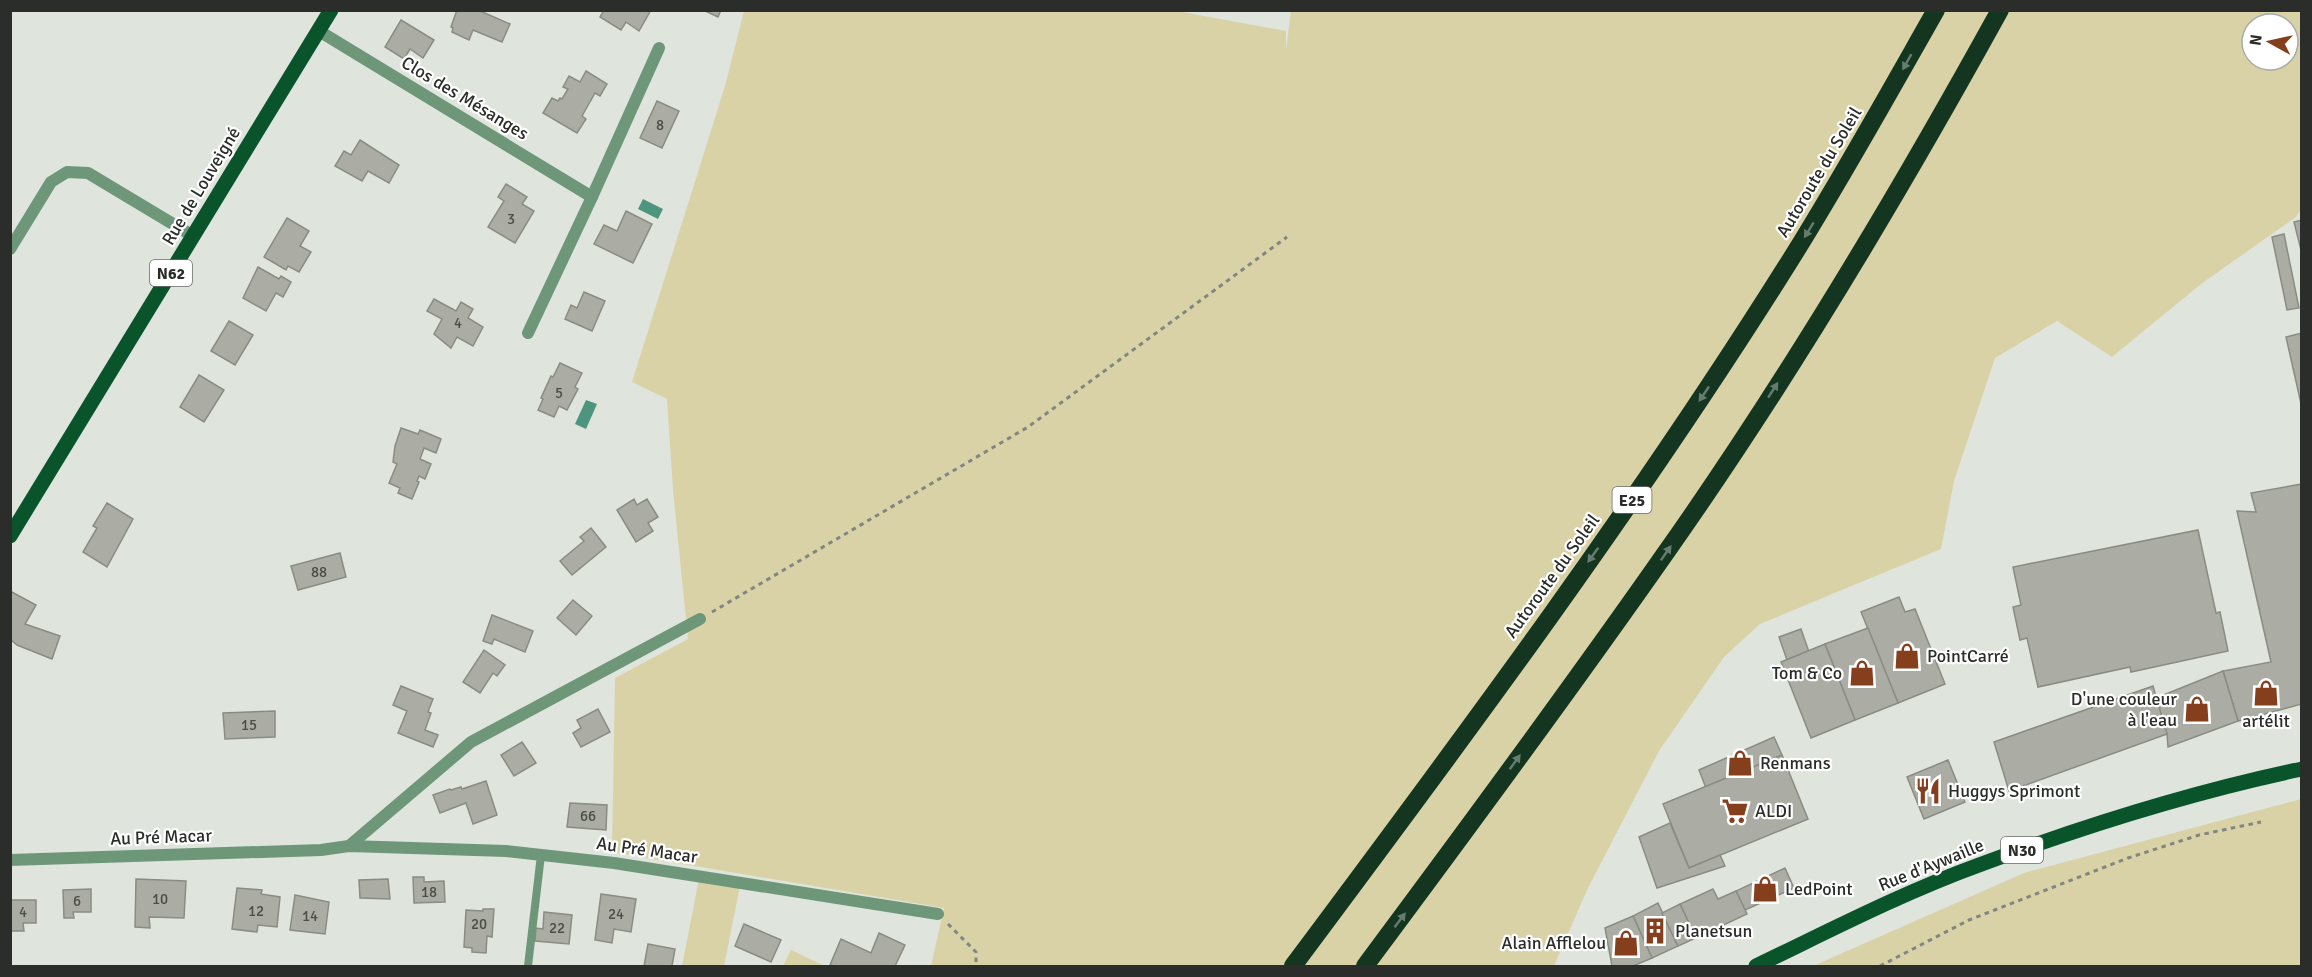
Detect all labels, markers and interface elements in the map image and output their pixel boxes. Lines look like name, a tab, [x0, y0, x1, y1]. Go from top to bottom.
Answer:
north arrow	[2240, 12, 2300, 72]
text: N	[2245, 33, 2267, 47]
street label: Clos des Mésanges	[397, 51, 533, 145]
one-way arrow	[1902, 53, 1912, 70]
street label: Autoroute du Soleil	[1772, 103, 1866, 241]
house number: 8	[656, 116, 664, 134]
street label: Rue de Louveigné	[157, 123, 245, 249]
house number: 3	[507, 210, 515, 228]
one-way arrow	[1803, 222, 1814, 238]
road number: N62	[150, 260, 192, 286]
house number: 4	[454, 314, 462, 332]
one-way arrow	[1768, 382, 1779, 398]
house number: 5	[555, 384, 563, 402]
one-way arrow	[1698, 386, 1710, 402]
road number: E25	[1612, 487, 1652, 513]
street label: Autoroute du Soleil	[1500, 510, 1604, 642]
one-way arrow	[1660, 545, 1672, 561]
one-way arrow	[1587, 546, 1599, 562]
house number: 88	[311, 563, 327, 581]
shop icon: PointCarré	[1892, 641, 1922, 671]
place label: PointCarré	[1927, 645, 2009, 667]
shop icon: Tom & Co	[1847, 658, 1877, 688]
place label: Tom & Co	[1772, 662, 1842, 684]
shop icon: artélit	[2251, 678, 2281, 708]
place label: D'une couleur à l'eau	[2071, 688, 2177, 731]
shop icon: D'une couleur à l'eau	[2182, 694, 2212, 724]
place label: artélit	[2242, 710, 2290, 732]
house number: 15	[241, 716, 257, 734]
shop icon: Renmans	[1725, 748, 1755, 778]
place label: Renmans	[1760, 752, 1831, 774]
one-way arrow	[1509, 755, 1521, 771]
restaurant icon: Huggys Sprimont	[1913, 776, 1943, 806]
place label: Huggys Sprimont	[1948, 780, 2080, 802]
supermarket icon: ALDI	[1720, 796, 1750, 826]
place label: ALDI	[1755, 800, 1792, 822]
house number: 66	[580, 807, 596, 825]
street label: Au Pré Macar	[110, 824, 213, 850]
street label: Au Pré Macar	[595, 832, 699, 868]
street label: Rue d'Aywaille	[1875, 834, 1987, 896]
road number: N30	[2001, 837, 2043, 863]
shop icon: LedPoint	[1750, 874, 1780, 904]
place label: LedPoint	[1785, 878, 1853, 900]
house number: 18	[421, 883, 437, 901]
house number: 10	[152, 890, 168, 908]
house number: 6	[73, 892, 81, 910]
house number: 12	[248, 902, 264, 920]
house number: 4	[19, 903, 27, 921]
house number: 24	[608, 905, 624, 923]
house number: 14	[302, 907, 318, 925]
one-way arrow	[1393, 912, 1405, 927]
house number: 20	[471, 915, 487, 933]
building icon: Planetsun	[1640, 916, 1670, 946]
house number: 22	[549, 919, 565, 937]
place label: Planetsun	[1675, 920, 1752, 942]
shop icon: Alain Afflelou	[1611, 928, 1641, 958]
place label: Alain Afflelou	[1502, 932, 1606, 954]

